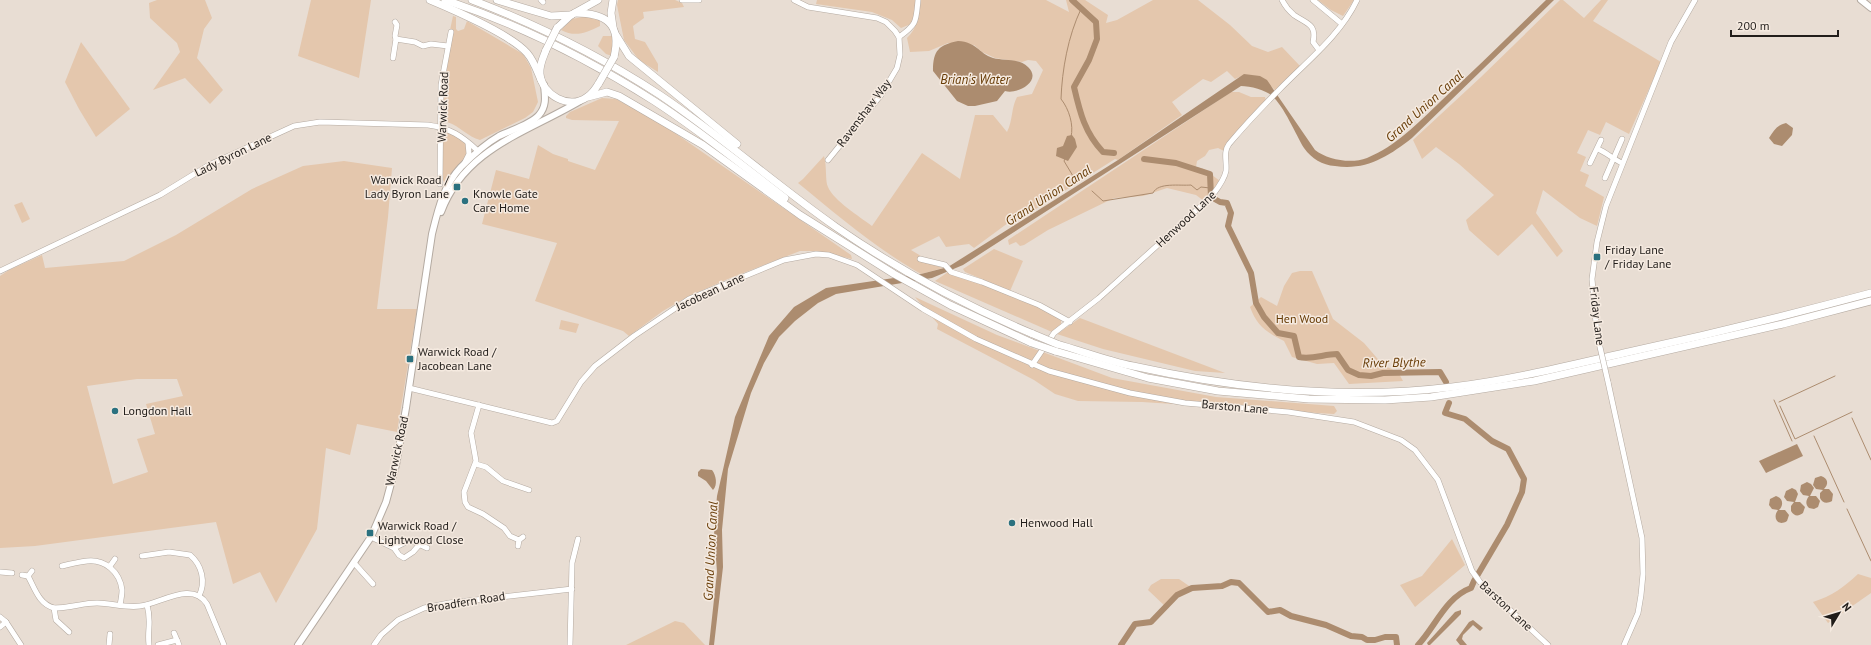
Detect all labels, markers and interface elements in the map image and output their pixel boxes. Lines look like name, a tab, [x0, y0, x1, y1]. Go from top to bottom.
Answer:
scale bar	[1731, 12, 1838, 38]
text: 200 m	[1737, 18, 1770, 33]
water label: Grand Union Canal	[1382, 66, 1467, 146]
street label: Warwick Road	[434, 71, 451, 143]
water label: Brian's Water	[940, 71, 1011, 88]
street label: Ravenshaw Way	[833, 75, 894, 150]
street label: Lady Byron Lane	[192, 129, 274, 180]
water label: Grand Union Canal	[1002, 161, 1095, 230]
place label: Warwick Road / Lady Byron Lane	[365, 172, 450, 201]
marker: Warwick Road / Lady Byron Lane	[452, 182, 462, 192]
place label: Knowle Gate Care Home	[473, 186, 538, 215]
street label: Henwood Lane	[1153, 187, 1219, 250]
marker: Knowle Gate Care Home	[460, 196, 470, 206]
place label: Friday Lane / Friday Lane	[1604, 242, 1671, 271]
marker: Friday Lane / Friday Lane	[1592, 252, 1602, 262]
street label: Jacobean Lane	[672, 269, 746, 314]
street label: Friday Lane	[1586, 286, 1609, 346]
park label: Hen Wood	[1276, 311, 1328, 326]
place label: Warwick Road / Jacobean Lane	[417, 344, 497, 373]
water label: River Blythe	[1362, 353, 1426, 372]
marker: Warwick Road / Jacobean Lane	[405, 354, 415, 364]
street label: Barston Lane	[1201, 396, 1269, 417]
place label: Longdon Hall	[123, 403, 192, 418]
marker: Longdon Hall	[110, 406, 120, 416]
street label: Warwick Road	[382, 415, 411, 487]
water label: Grand Union Canal	[699, 500, 722, 601]
place label: Henwood Hall	[1020, 515, 1093, 530]
place label: Warwick Road / Lightwood Close	[378, 518, 464, 547]
marker: Henwood Hall	[1007, 518, 1017, 528]
marker: Warwick Road / Lightwood Close	[365, 528, 375, 538]
street label: Barston Lane	[1477, 577, 1536, 634]
street label: Broadfern Road	[426, 588, 506, 615]
north arrow	[1819, 593, 1859, 633]
text: N	[1839, 600, 1855, 614]

